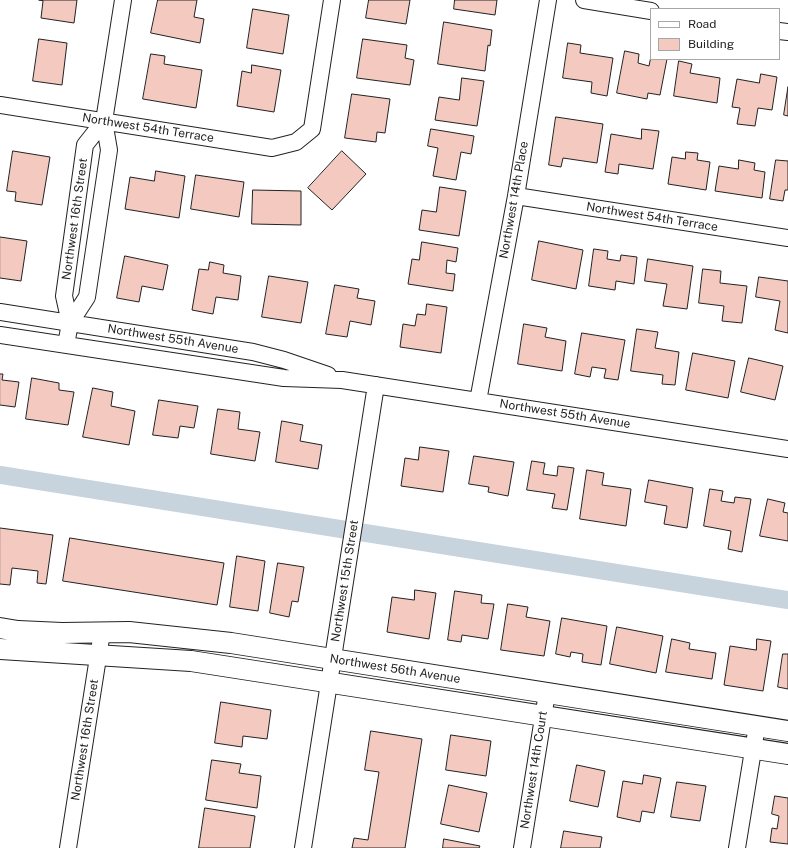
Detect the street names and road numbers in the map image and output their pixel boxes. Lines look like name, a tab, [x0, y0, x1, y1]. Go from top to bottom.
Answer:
street label: Northwest 54th Terrace	[81, 110, 215, 146]
street label: Northwest 14th Place	[497, 140, 531, 260]
street label: Northwest 16th Street	[59, 157, 91, 281]
street label: Northwest 54th Terrace	[585, 199, 719, 235]
street label: Northwest 55th Avenue	[107, 322, 239, 356]
street label: Northwest 55th Avenue	[499, 397, 631, 431]
street label: Northwest 15th Street	[328, 519, 362, 643]
street label: Northwest 56th Avenue	[329, 652, 461, 686]
street label: Northwest 16th Street	[68, 678, 102, 802]
street label: Northwest 14th Court	[518, 710, 550, 830]

